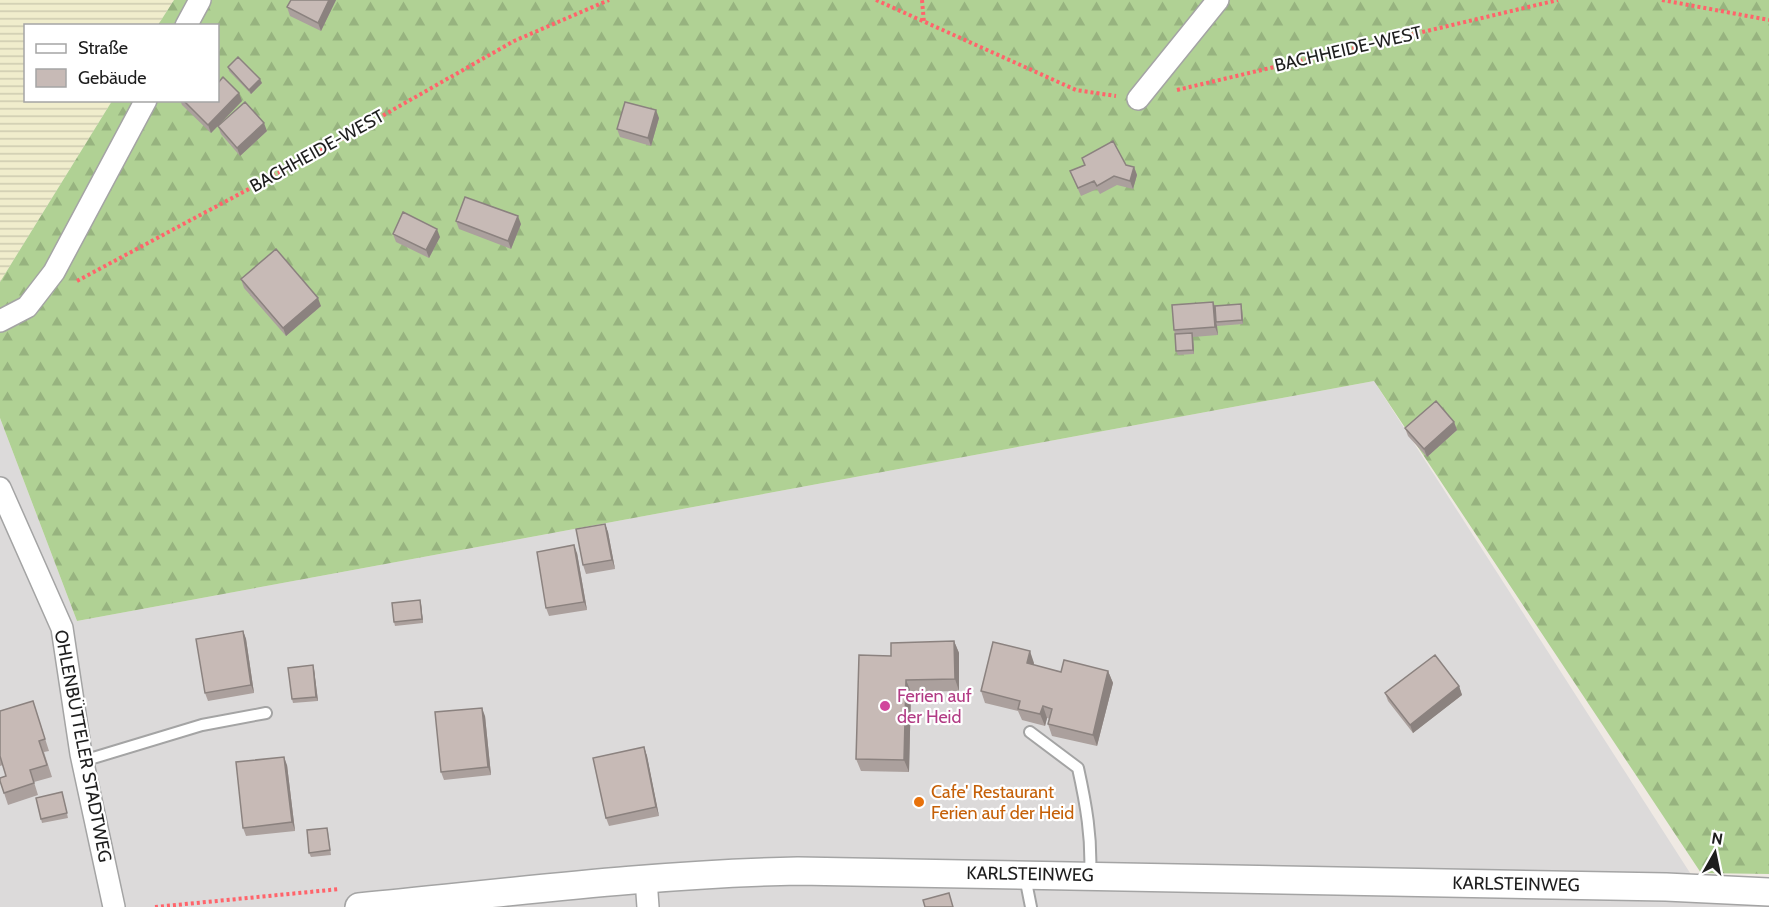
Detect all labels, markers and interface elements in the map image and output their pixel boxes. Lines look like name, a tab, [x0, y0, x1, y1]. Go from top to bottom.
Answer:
street label: BACHHEIDE-WEST	[1272, 21, 1424, 77]
legend	[24, 24, 219, 102]
text: Straße	[78, 37, 128, 59]
text: Gebäude	[78, 67, 147, 89]
street label: BACHHEIDE-WEST	[246, 105, 388, 197]
street label: OHLENBÜTTELER STADTWEG	[50, 628, 116, 864]
place label: Ferien auf der Heid	[897, 685, 972, 728]
marker: Ferien auf der Heid	[878, 699, 892, 713]
place label: Cafe' Restaurant Ferien auf der Heid	[931, 781, 1074, 824]
marker: Cafe' Restaurant Ferien auf der Heid	[912, 795, 926, 809]
north arrow	[1685, 823, 1745, 883]
text: N	[1710, 828, 1724, 849]
street label: KARLSTEINWEG	[966, 862, 1094, 886]
street label: KARLSTEINWEG	[1452, 872, 1580, 896]

